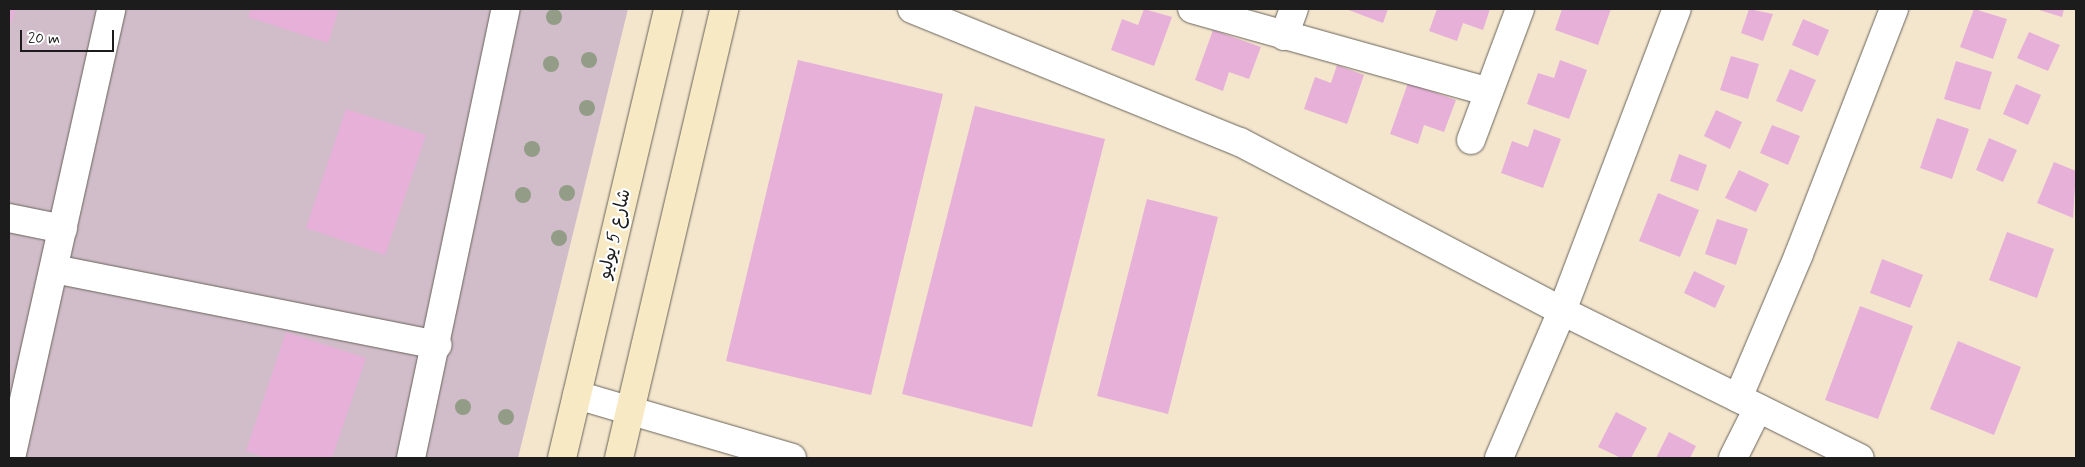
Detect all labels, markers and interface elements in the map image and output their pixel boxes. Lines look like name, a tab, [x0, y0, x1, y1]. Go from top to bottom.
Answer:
scale bar	[22, 20, 116, 52]
text: 20 m	[28, 29, 60, 49]
street label: شارع 5 يوليو	[594, 187, 636, 281]

